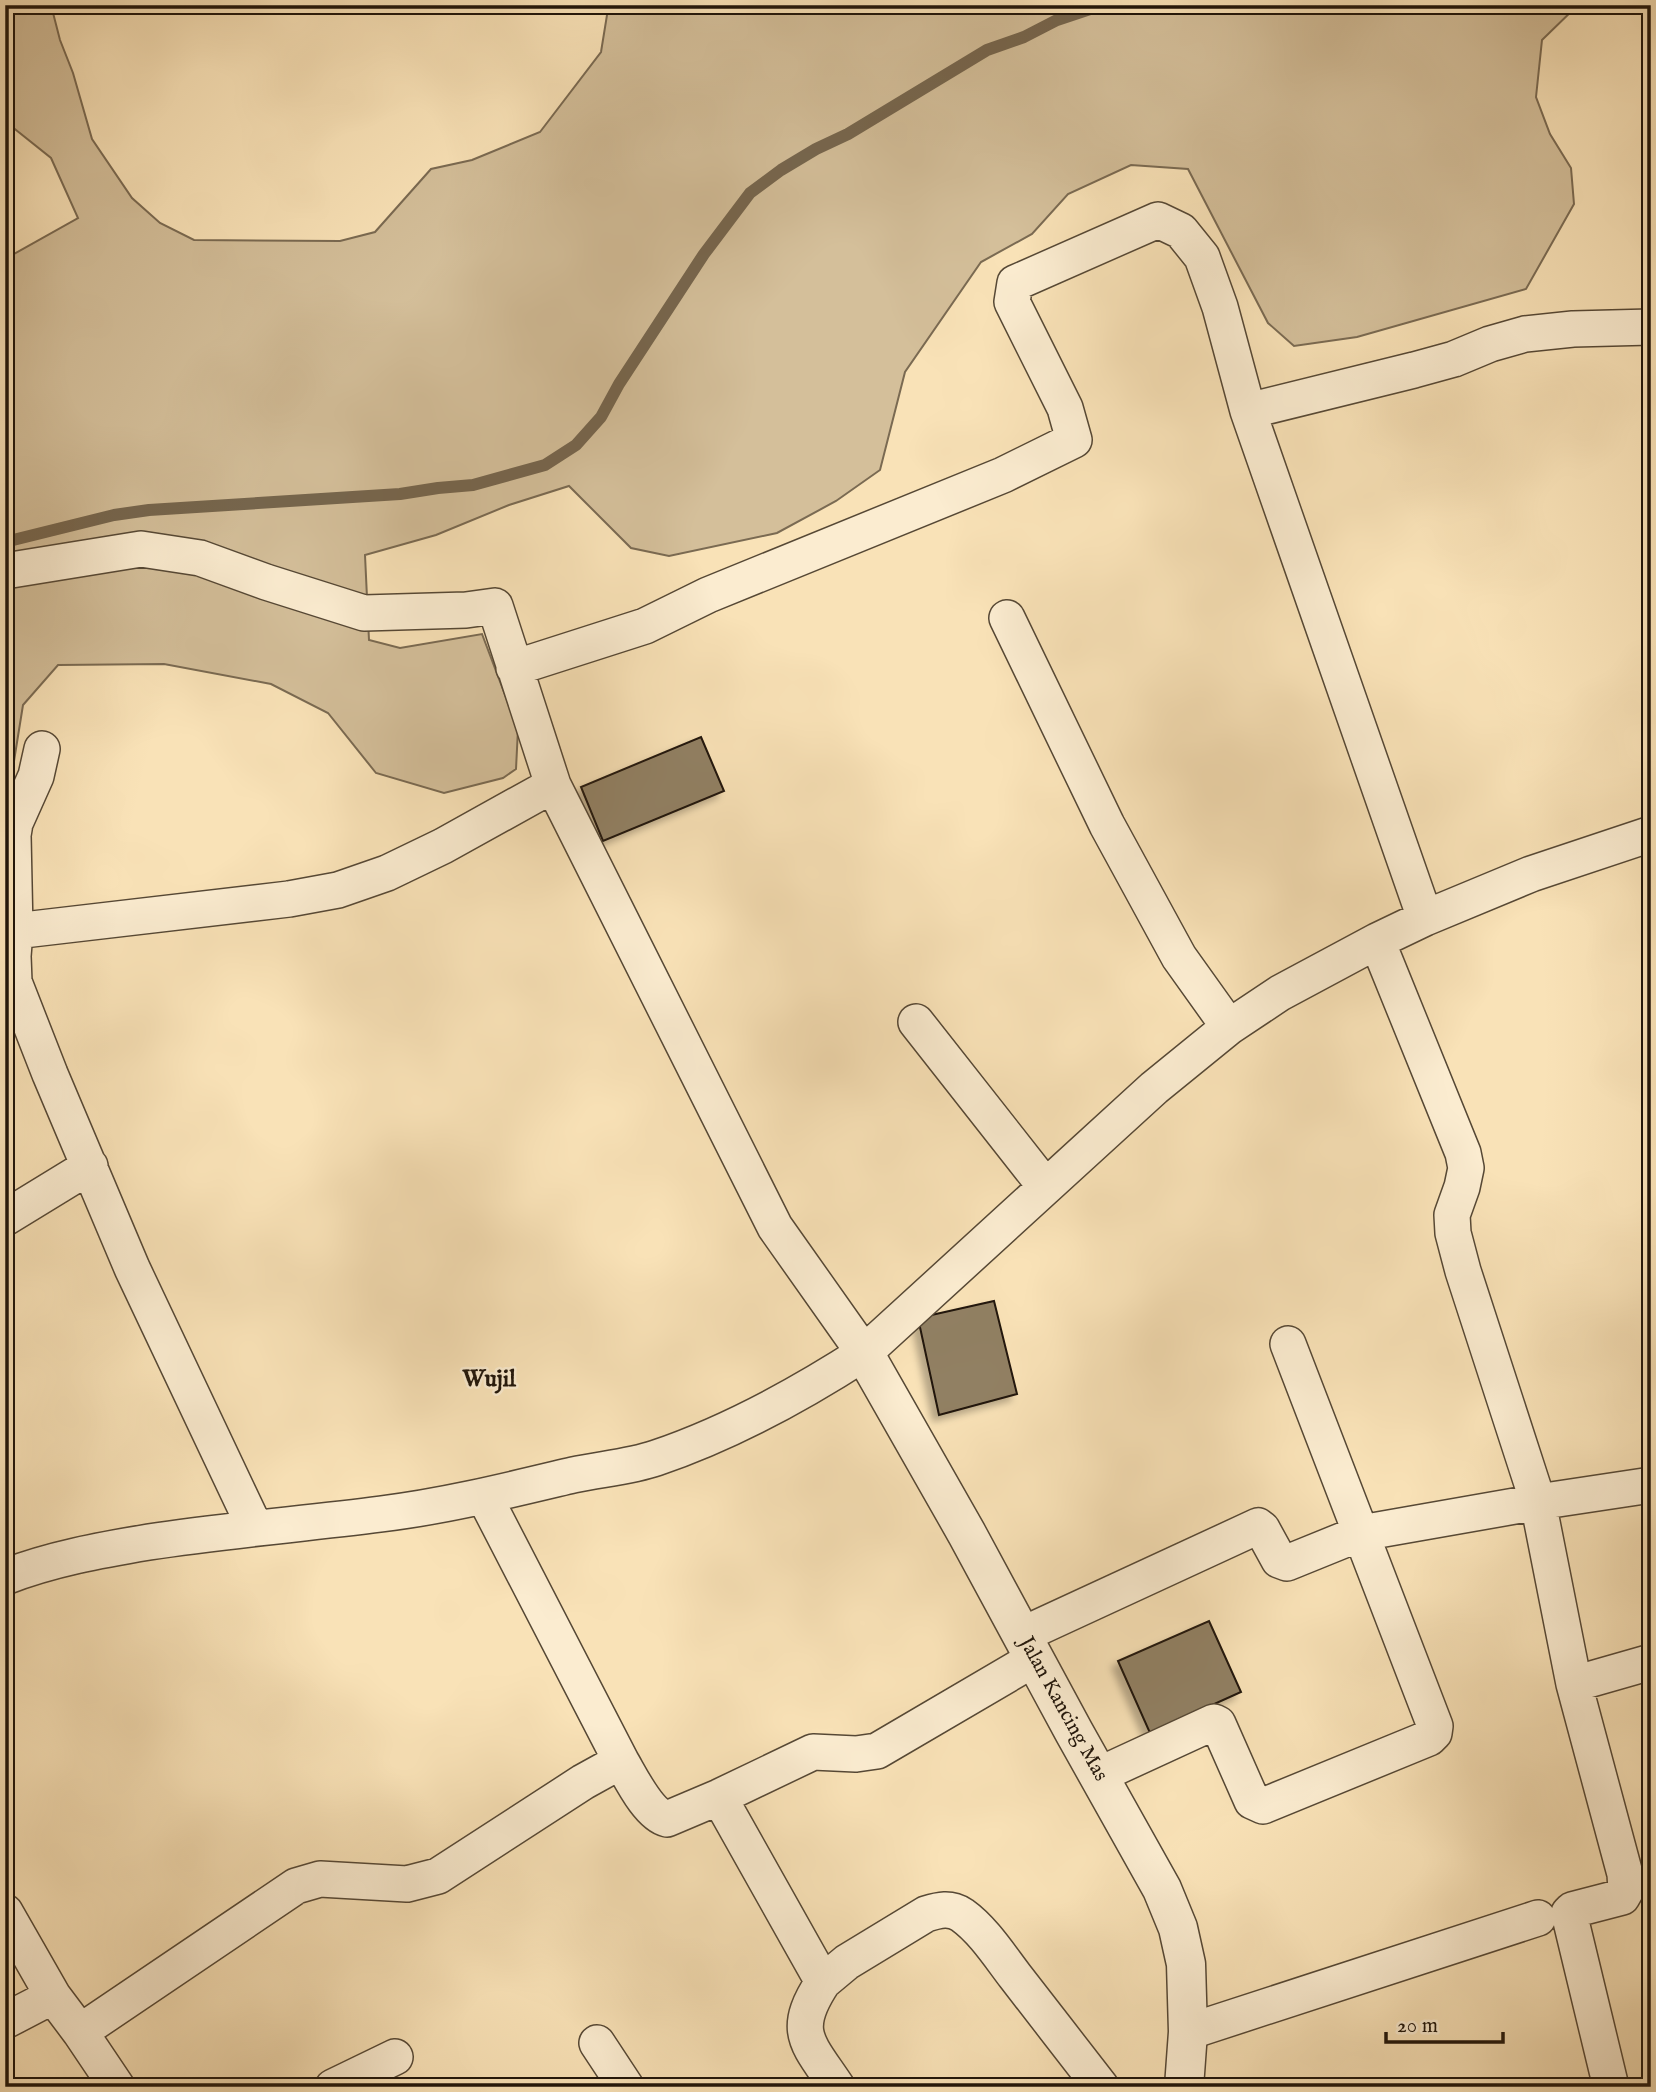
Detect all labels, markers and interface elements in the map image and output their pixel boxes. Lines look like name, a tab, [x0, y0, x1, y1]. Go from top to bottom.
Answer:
district label: Wujil	[461, 1364, 516, 1395]
street label: Jalan Kancing Mas	[1011, 1630, 1114, 1786]
scale bar	[1386, 2001, 1504, 2045]
text: 20 m	[1397, 2013, 1438, 2040]

